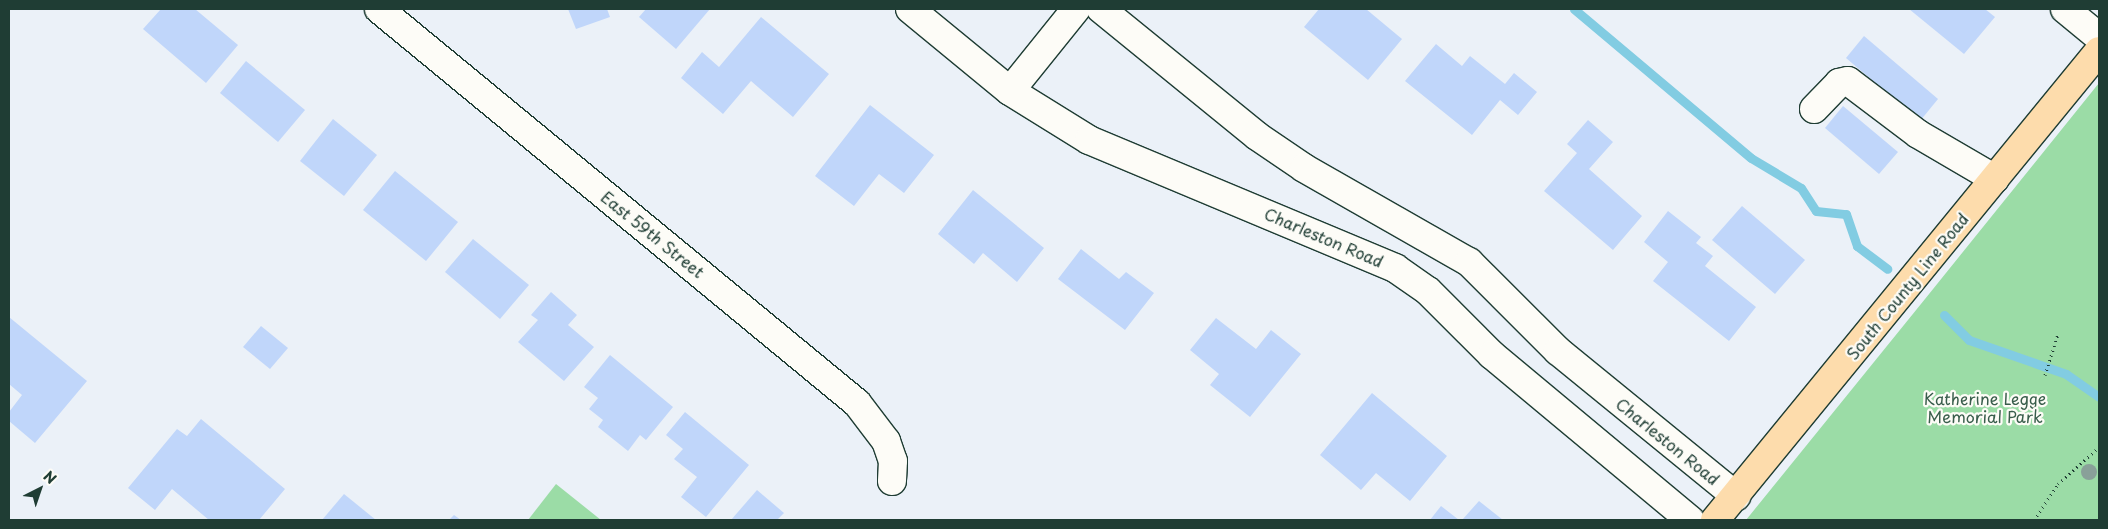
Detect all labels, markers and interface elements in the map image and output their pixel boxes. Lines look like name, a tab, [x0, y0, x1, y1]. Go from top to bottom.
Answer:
street label: East 59th Street	[598, 187, 708, 281]
street label: Charleston Road	[1262, 203, 1386, 271]
street label: South County Line Road	[1841, 208, 1973, 364]
park label: Katherine Legge Memorial Park	[1924, 388, 2046, 426]
street label: Charleston Road	[1612, 393, 1724, 489]
north arrow	[15, 464, 65, 514]
text: N	[39, 466, 61, 489]

